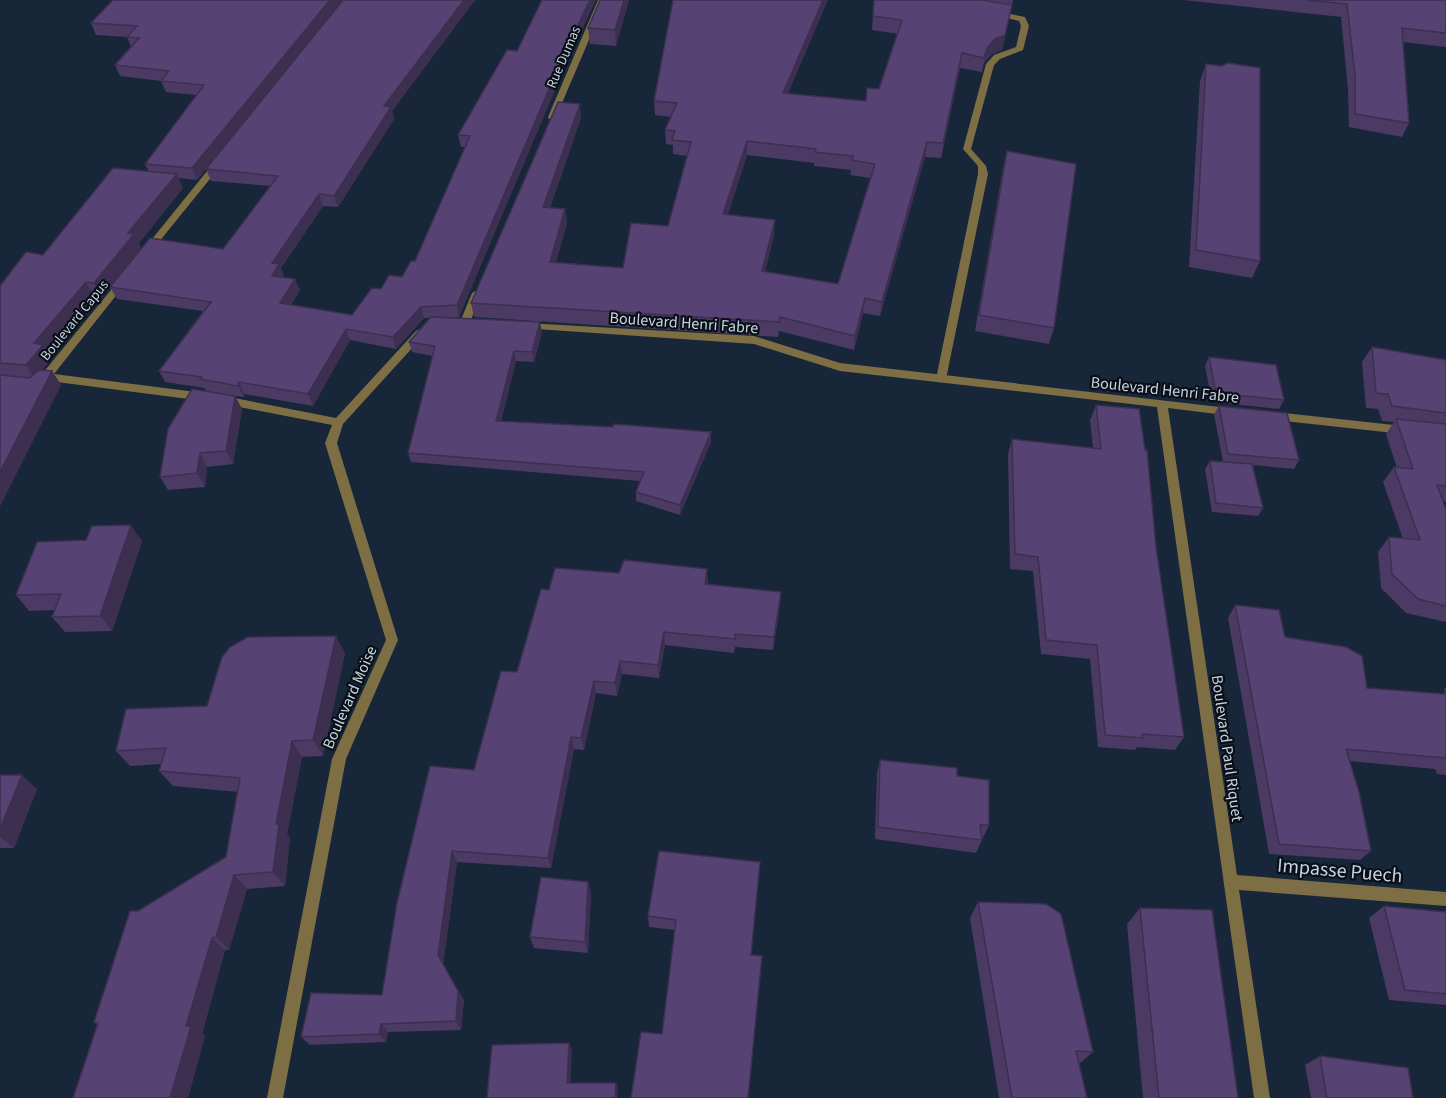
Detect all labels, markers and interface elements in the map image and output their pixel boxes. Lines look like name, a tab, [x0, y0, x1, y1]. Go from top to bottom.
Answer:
street label: Rue Dumas	[542, 23, 586, 92]
street label: Boulevard Capus	[36, 276, 114, 365]
street label: Boulevard Henri Fabre	[609, 307, 759, 339]
street label: Boulevard Henri Fabre	[1090, 371, 1240, 409]
street label: Boulevard Moïse	[317, 642, 382, 752]
street label: Boulevard Paul Riquet	[1206, 673, 1248, 823]
street label: Impasse Puech	[1276, 852, 1404, 890]

